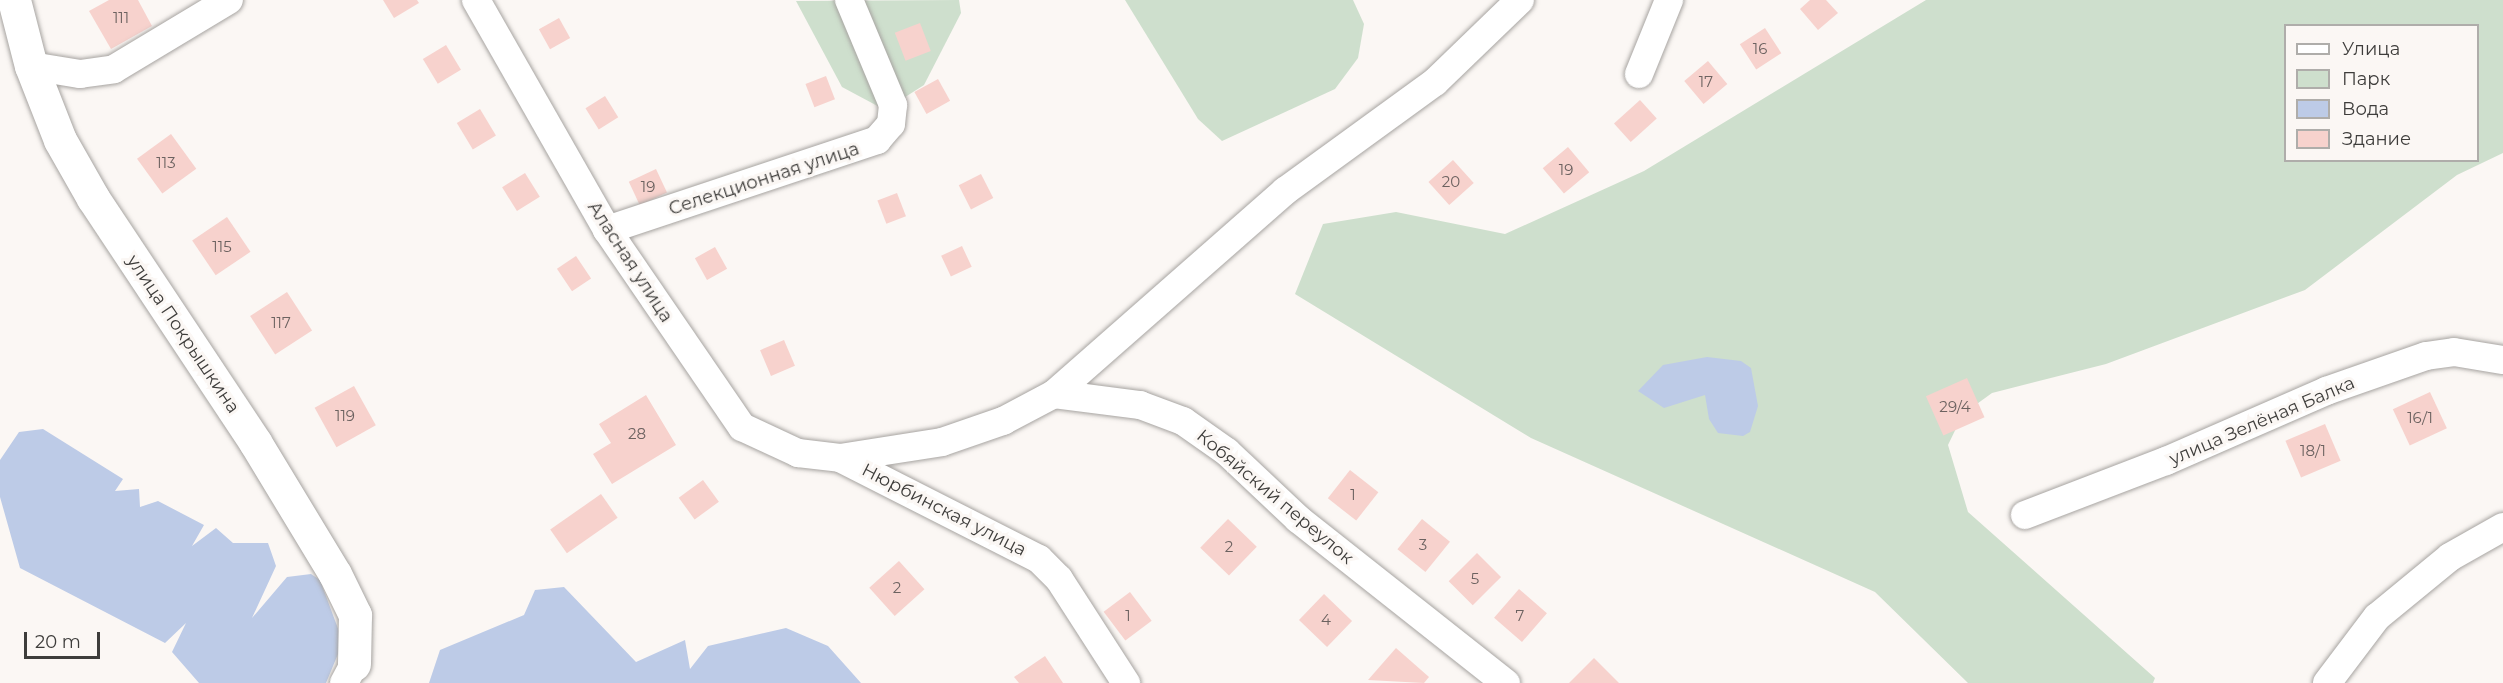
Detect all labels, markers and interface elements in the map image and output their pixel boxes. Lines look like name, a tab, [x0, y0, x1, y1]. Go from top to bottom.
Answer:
house number: 111	[113, 9, 129, 27]
legend	[2284, 24, 2479, 162]
text: Улица	[2342, 38, 2400, 60]
house number: 16	[1753, 40, 1767, 58]
text: Парк	[2342, 68, 2390, 90]
house number: 17	[1699, 73, 1713, 91]
text: Вода	[2342, 98, 2389, 120]
text: Здание	[2342, 128, 2411, 150]
street label: Селекционная улица	[666, 138, 862, 220]
house number: 113	[156, 154, 176, 172]
house number: 19	[1559, 161, 1573, 179]
house number: 20	[1442, 173, 1460, 191]
house number: 19	[641, 178, 655, 196]
street label: Аласная улица	[583, 197, 677, 327]
house number: 115	[212, 238, 232, 256]
street label: улица Покрышкина	[122, 251, 244, 417]
house number: 117	[271, 314, 291, 332]
street label: улица Зелёная Балка	[2166, 372, 2358, 470]
house number: 29/4	[1939, 398, 1971, 416]
house number: 119	[335, 407, 355, 425]
house number: 16/1	[2407, 409, 2433, 427]
house number: 28	[628, 425, 646, 443]
street label: Кобяйский переулок	[1192, 425, 1358, 569]
house number: 18/1	[2300, 442, 2326, 460]
street label: Нюрбинская улица	[858, 459, 1030, 561]
house number: 1	[1350, 486, 1356, 504]
house number: 3	[1419, 536, 1427, 554]
house number: 2	[1225, 538, 1233, 556]
house number: 5	[1471, 570, 1479, 588]
house number: 2	[893, 579, 901, 597]
house number: 1	[1125, 607, 1131, 625]
house number: 7	[1516, 607, 1524, 625]
house number: 4	[1321, 611, 1331, 629]
scale bar	[27, 620, 104, 658]
text: 20 m	[35, 631, 81, 653]

